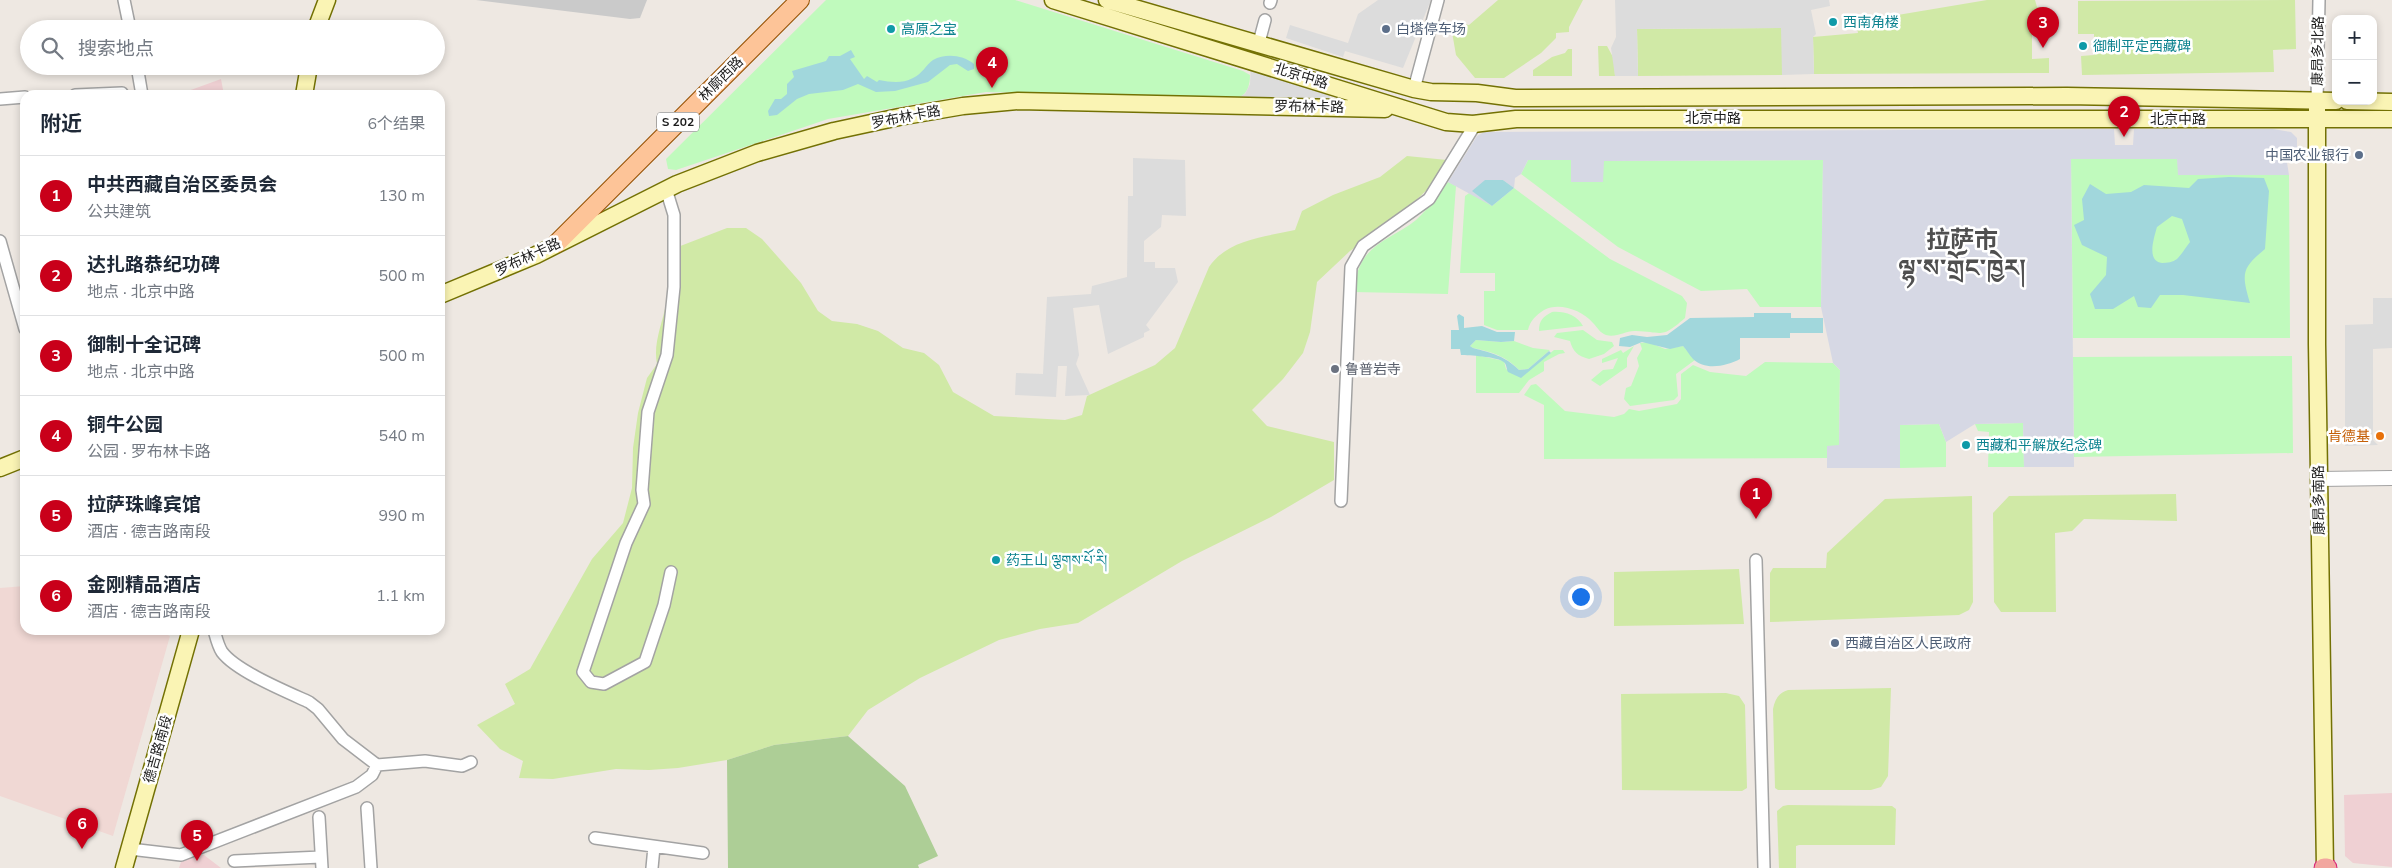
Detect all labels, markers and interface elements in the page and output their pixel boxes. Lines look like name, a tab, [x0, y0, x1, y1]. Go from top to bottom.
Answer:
pin: 3	[2027, 7, 2059, 48]
place label: 西南角楼	[1843, 13, 1899, 32]
map controls	[2332, 15, 2377, 105]
button: +	[2332, 15, 2377, 60]
marker: 西南角楼	[1827, 16, 1839, 28]
street label: 康昂多北路	[2308, 16, 2328, 86]
search box	[20, 20, 445, 75]
place label: 高原之宝	[901, 20, 957, 39]
place label: 白塔停车场	[1396, 20, 1466, 39]
marker: 高原之宝	[885, 23, 897, 35]
marker: 白塔停车场	[1380, 23, 1392, 35]
icon: search	[38, 34, 66, 62]
text: 搜索地点	[78, 36, 154, 62]
place label: 御制平定西藏碑	[2093, 37, 2191, 56]
marker: 御制平定西藏碑	[2077, 40, 2089, 52]
pin: 4	[976, 47, 1008, 88]
street label: 林廓西路	[694, 52, 748, 106]
street label: 北京中路	[1271, 59, 1331, 93]
button: −	[2332, 60, 2377, 105]
pin: 2	[2108, 96, 2140, 137]
street label: 罗布林卡路	[1274, 97, 1344, 117]
street label: 罗布林卡路	[870, 101, 942, 133]
street label: 北京中路	[1685, 109, 1741, 128]
text: 附近	[40, 110, 82, 138]
street label: 北京中路	[2150, 110, 2206, 129]
road number: S 202	[657, 112, 699, 132]
text: 6个结果	[367, 113, 425, 135]
place label: 中国农业银行	[2265, 146, 2349, 165]
marker: 中国农业银行	[2353, 149, 2365, 161]
text: 中共西藏自治区委员会	[87, 172, 277, 198]
text: 1	[51, 185, 61, 207]
text: 130 m	[378, 185, 425, 207]
text: 公共建筑	[87, 201, 151, 223]
district label: 拉萨市 ལྷ་ས་གྲོང་ཁྱེར།	[1898, 224, 2026, 289]
street label: 罗布林卡路	[492, 234, 564, 280]
text: 达扎路恭纪功碑	[87, 252, 220, 278]
text: 2	[51, 265, 61, 287]
text: 500 m	[378, 265, 425, 287]
text: 地点 · 北京中路	[87, 281, 195, 303]
text: 御制十全记碑	[87, 332, 201, 358]
text: 3	[51, 345, 61, 367]
text: 500 m	[378, 345, 425, 367]
place label: 鲁普岩寺	[1345, 360, 1401, 379]
text: 地点 · 北京中路	[87, 361, 195, 383]
marker: 鲁普岩寺	[1329, 363, 1341, 375]
text: 铜牛公园	[87, 412, 163, 438]
text: 4	[51, 425, 61, 447]
text: 540 m	[378, 425, 425, 447]
place label: 肯德基	[2328, 427, 2370, 446]
marker: 肯德基	[2374, 430, 2386, 442]
place label: 西藏和平解放纪念碑	[1976, 436, 2102, 455]
marker: 西藏和平解放纪念碑	[1960, 439, 1972, 451]
text: 公园 · 罗布林卡路	[87, 441, 211, 463]
street label: 康昂多南路	[2309, 465, 2329, 535]
pin: 1	[1740, 478, 1772, 519]
text: 拉萨珠峰宾馆	[87, 492, 201, 518]
text: 5	[51, 505, 61, 527]
text: 990 m	[378, 505, 425, 527]
text: 酒店 · 德吉路南段	[87, 521, 211, 543]
place label: 药王山 ལྕགས་པོ་རི།	[1006, 548, 1107, 572]
marker: 药王山 ལྕགས་པོ་རི།	[990, 554, 1002, 566]
text: 金刚精品酒店	[87, 572, 201, 598]
your location	[1568, 584, 1594, 610]
text: 6	[51, 585, 61, 607]
text: 1.1 km	[376, 585, 425, 607]
text: 酒店 · 德吉路南段	[87, 601, 211, 623]
place label: 西藏自治区人民政府	[1845, 634, 1971, 653]
marker: 西藏自治区人民政府	[1829, 637, 1841, 649]
street label: 德吉路南段	[139, 713, 177, 785]
pin: 6	[66, 808, 98, 849]
pin: 5	[181, 820, 213, 861]

